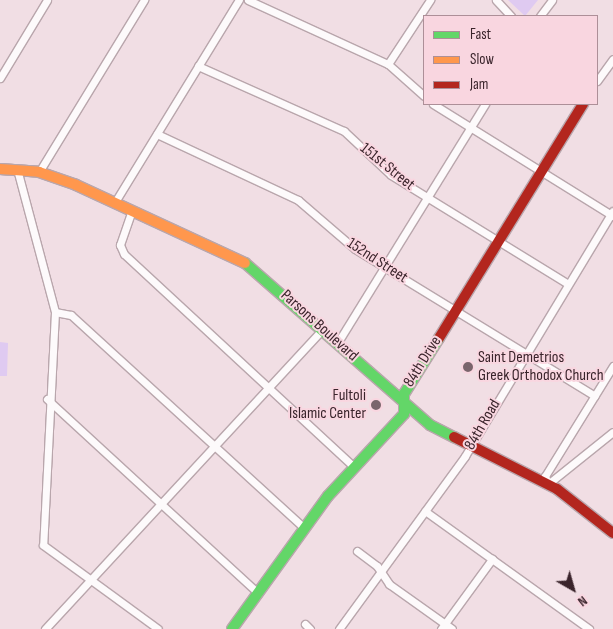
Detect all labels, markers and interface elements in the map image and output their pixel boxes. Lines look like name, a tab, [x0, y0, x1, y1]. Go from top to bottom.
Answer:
legend	[423, 15, 598, 105]
text: Fast	[470, 25, 491, 44]
text: Slow	[470, 50, 494, 69]
text: Jam	[470, 75, 488, 94]
street label: 151st Street	[356, 139, 418, 195]
street label: 152nd Street	[343, 234, 411, 288]
street label: Parsons Boulevard	[276, 286, 362, 366]
street label: 84th Drive	[400, 333, 446, 391]
place label: Saint Demetrios Greek Orthodox Church	[478, 348, 604, 386]
marker: Saint Demetrios Greek Orthodox Church	[462, 361, 474, 373]
place label: Fultoli Islamic Center	[289, 386, 366, 424]
street label: 84th Road	[461, 396, 505, 454]
marker: Fultoli Islamic Center	[370, 399, 382, 411]
north arrow	[548, 564, 598, 614]
text: N	[574, 592, 591, 610]

